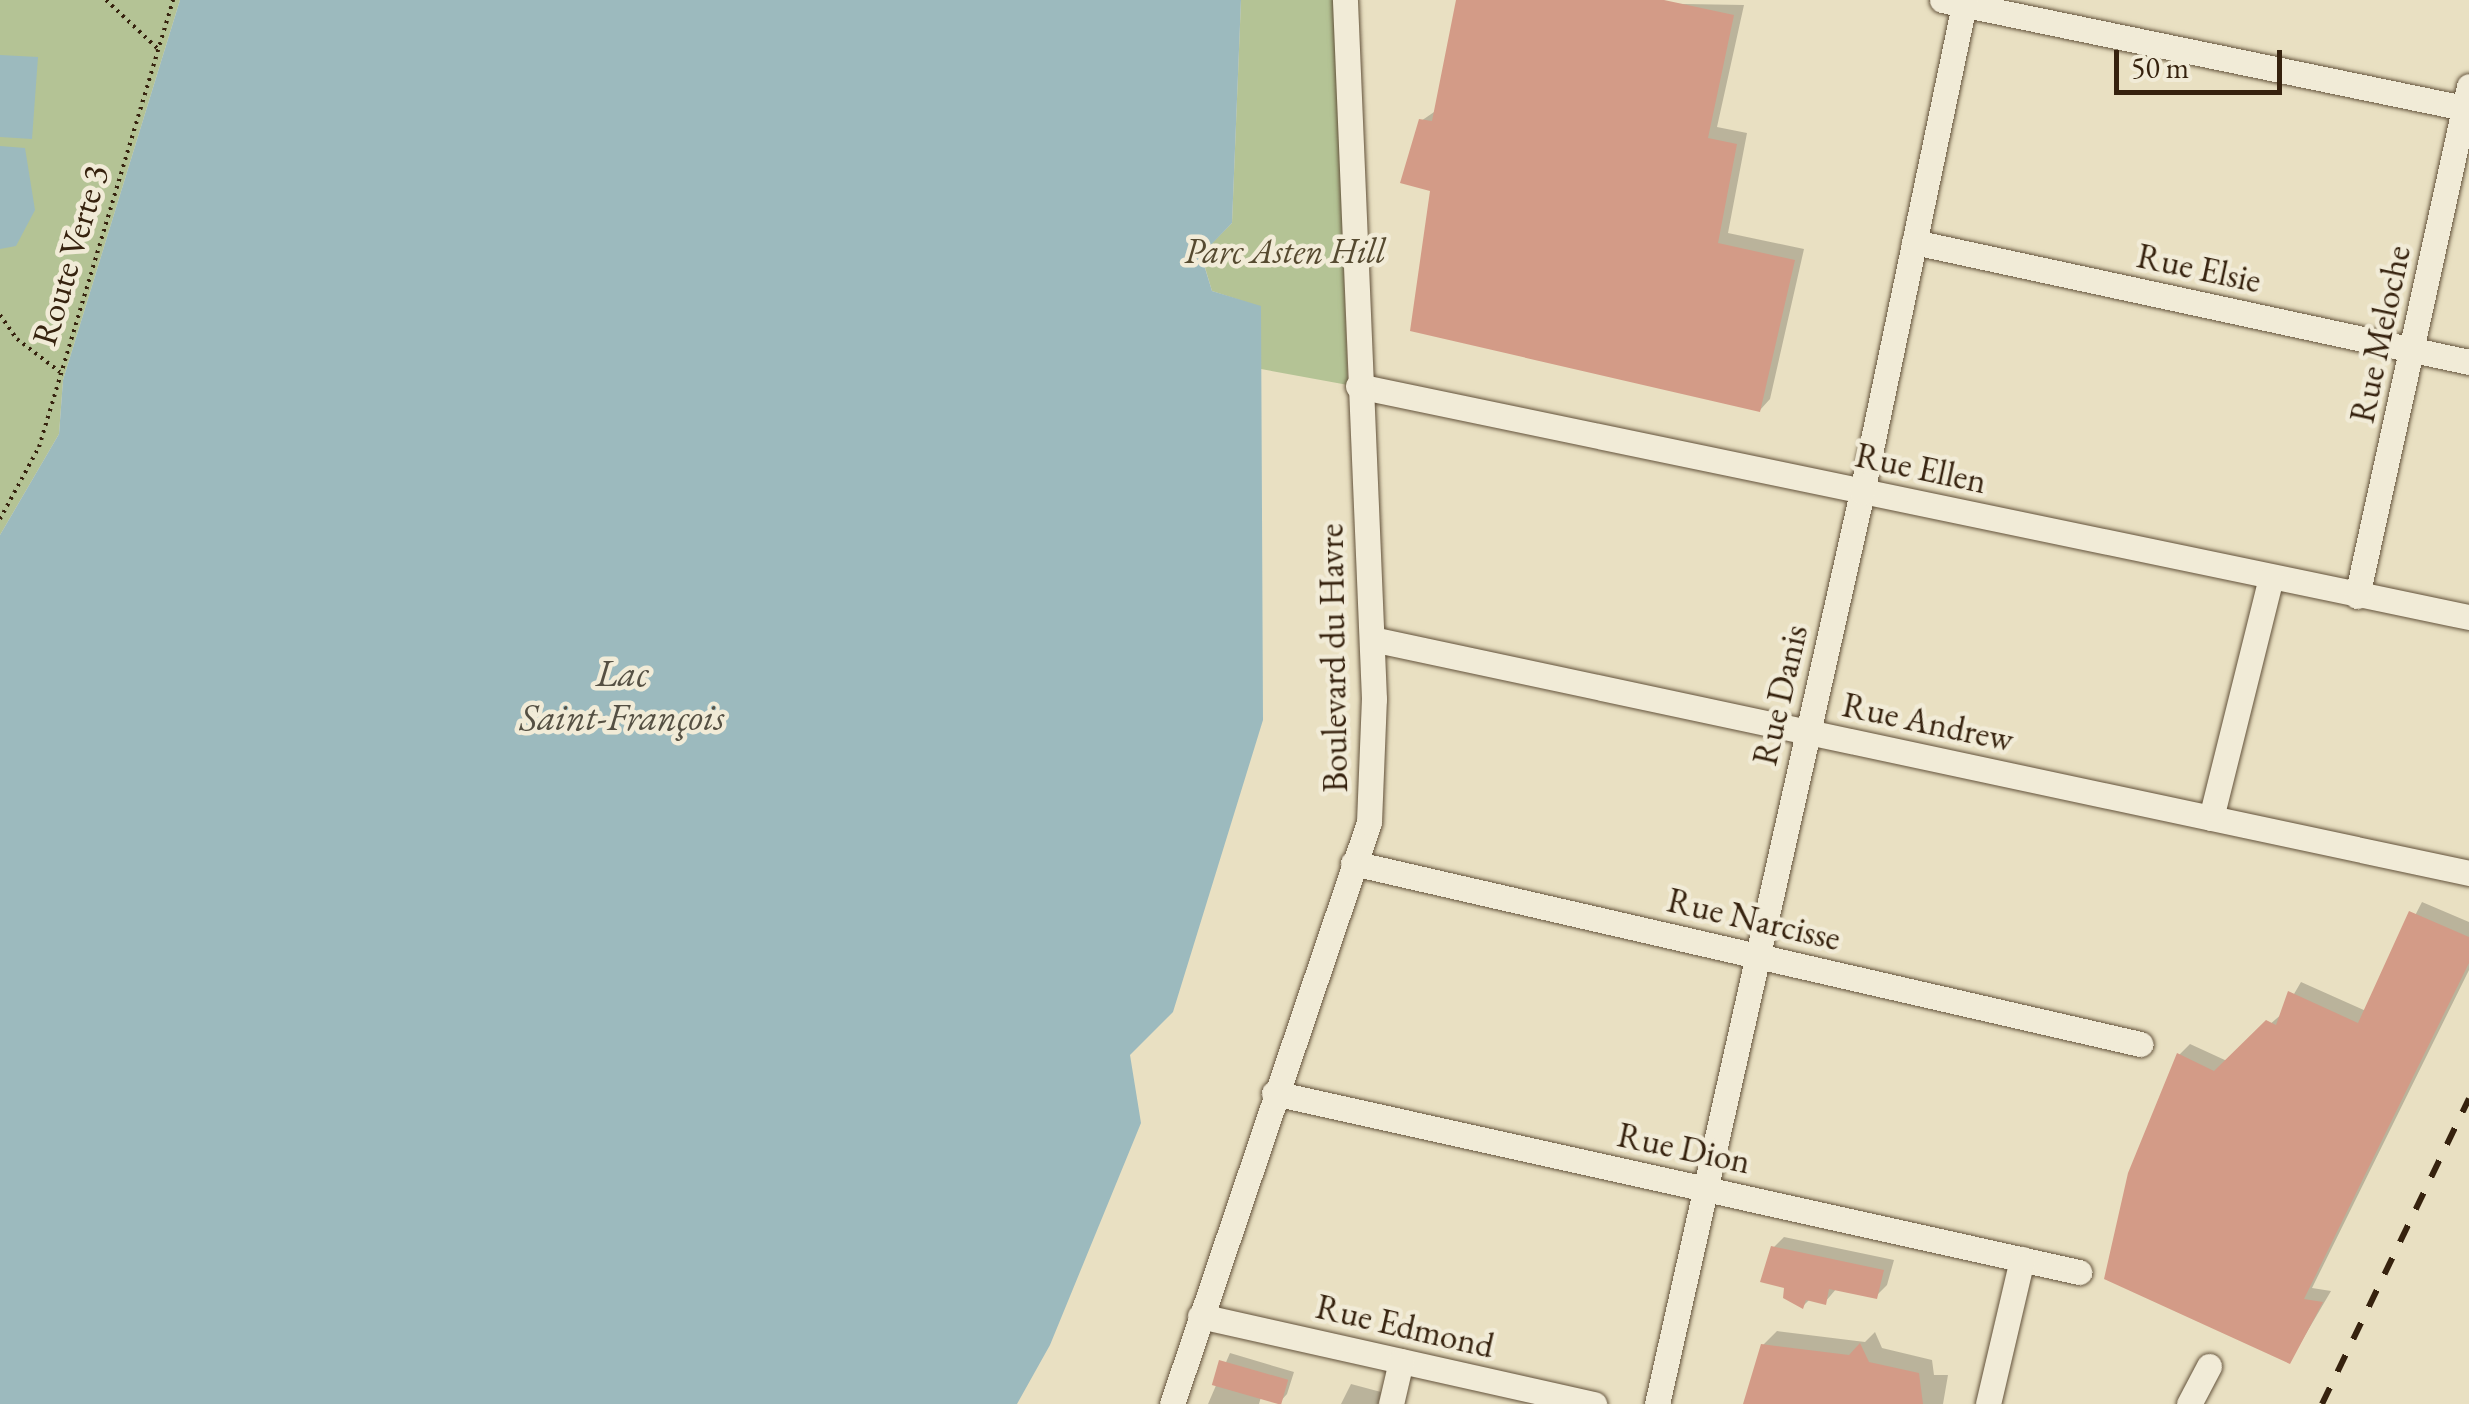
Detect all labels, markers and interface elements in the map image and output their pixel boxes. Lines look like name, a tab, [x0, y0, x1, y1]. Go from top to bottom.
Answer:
scale bar	[2119, 30, 2286, 92]
text: 50 m	[2131, 48, 2189, 87]
street label: Route Verte 3	[23, 160, 117, 350]
park label: Parc Asten Hill	[1184, 230, 1386, 272]
street label: Rue Elsie	[2133, 234, 2265, 302]
street label: Rue Meloche	[2341, 242, 2419, 426]
street label: Rue Ellen	[1852, 434, 1990, 502]
street label: Boulevard du Havre	[1310, 523, 1356, 793]
street label: Rue Danis	[1743, 621, 1817, 769]
water label: Lac Saint-François	[519, 650, 725, 739]
street label: Rue Andrew	[1839, 683, 2017, 761]
street label: Rue Narcisse	[1663, 879, 1845, 959]
street label: Rue Dion	[1614, 1113, 1754, 1183]
street label: Rue Edmond	[1312, 1285, 1498, 1367]

